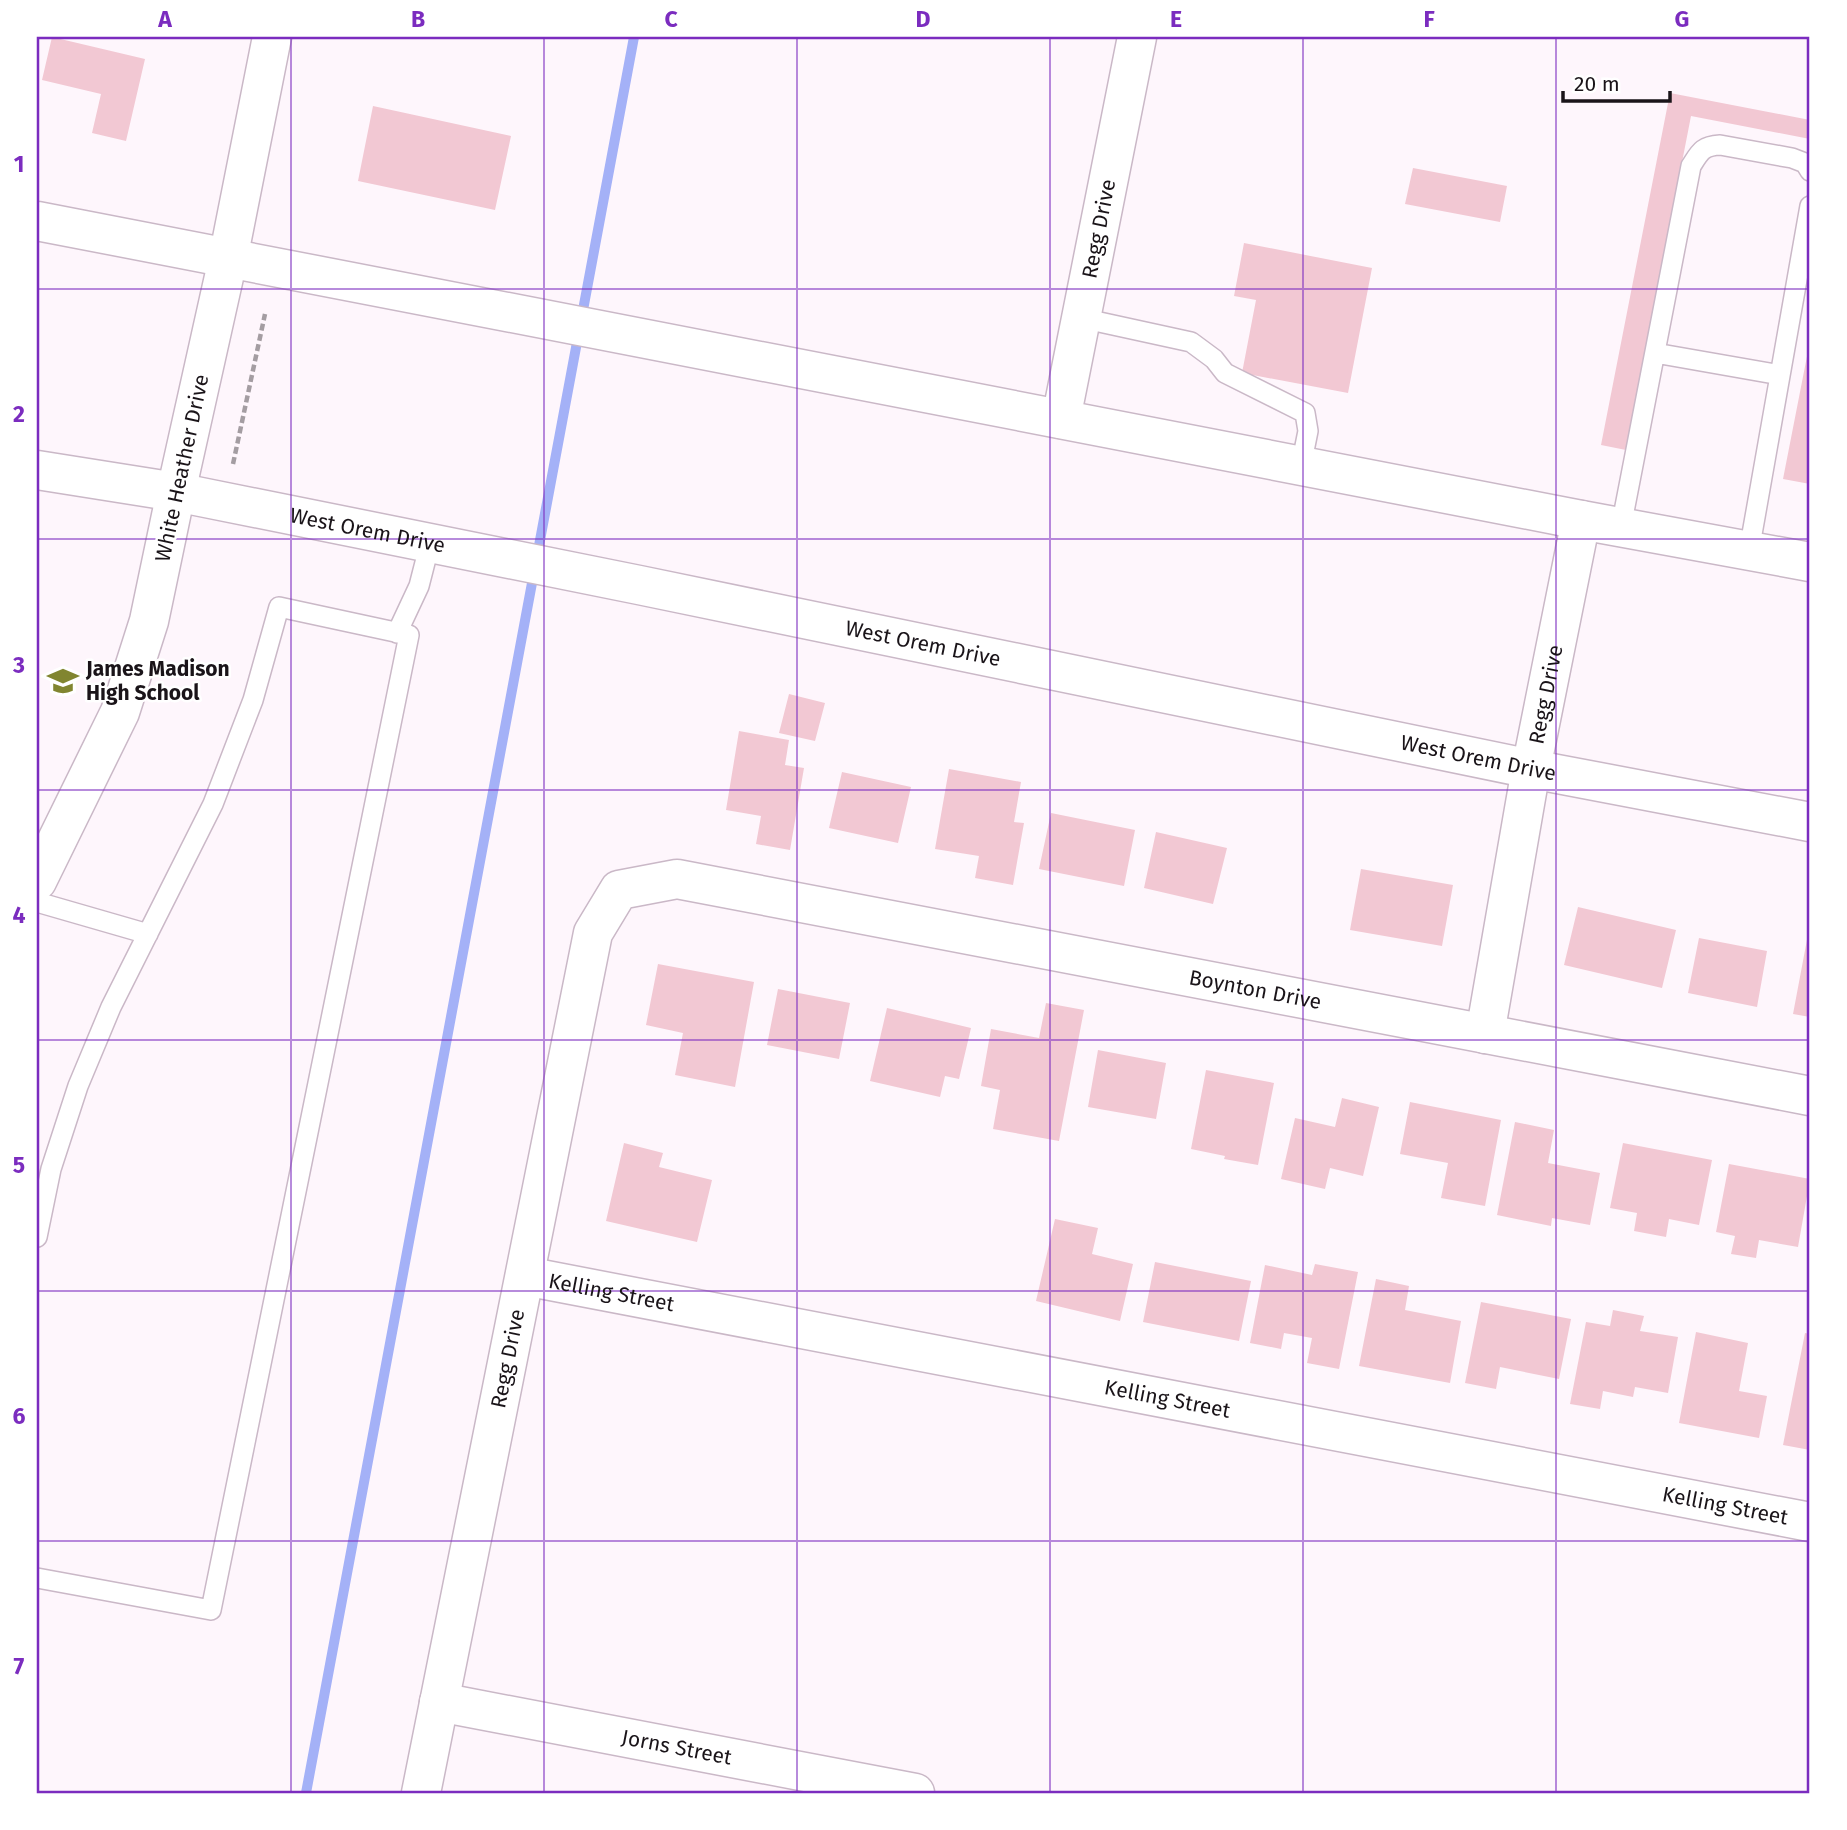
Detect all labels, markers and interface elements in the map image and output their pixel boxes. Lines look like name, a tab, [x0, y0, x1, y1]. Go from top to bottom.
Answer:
text: A	[157, 5, 172, 33]
text: B	[411, 5, 425, 33]
text: C	[664, 5, 678, 33]
text: D	[916, 5, 931, 33]
text: E	[1170, 5, 1182, 33]
text: F	[1423, 5, 1435, 33]
text: G	[1675, 5, 1689, 33]
scale bar	[1563, 60, 1670, 104]
text: 20 m	[1574, 71, 1620, 97]
text: 1	[14, 150, 24, 178]
street label: Regg Drive	[1076, 177, 1121, 281]
street label: White Heather Drive	[149, 372, 215, 564]
text: 2	[13, 400, 25, 428]
street label: West Orem Drive	[287, 502, 447, 559]
street label: West Orem Drive	[843, 615, 1003, 672]
street label: Regg Drive	[1523, 643, 1569, 746]
text: 3	[12, 651, 25, 679]
place label: James Madison High School	[85, 656, 230, 706]
school or university icon: James Madison High School	[46, 664, 80, 698]
street label: West Orem Drive	[1398, 729, 1558, 786]
text: 4	[13, 901, 26, 929]
street label: Boynton Drive	[1187, 964, 1324, 1015]
text: 5	[13, 1151, 25, 1179]
street label: Kelling Street	[546, 1268, 677, 1317]
street label: Regg Drive	[485, 1307, 530, 1410]
street label: Kelling Street	[1102, 1374, 1233, 1424]
text: 6	[13, 1402, 26, 1430]
street label: Kelling Street	[1660, 1481, 1791, 1531]
text: 7	[14, 1652, 25, 1680]
street label: Jorns Street	[619, 1724, 734, 1771]

